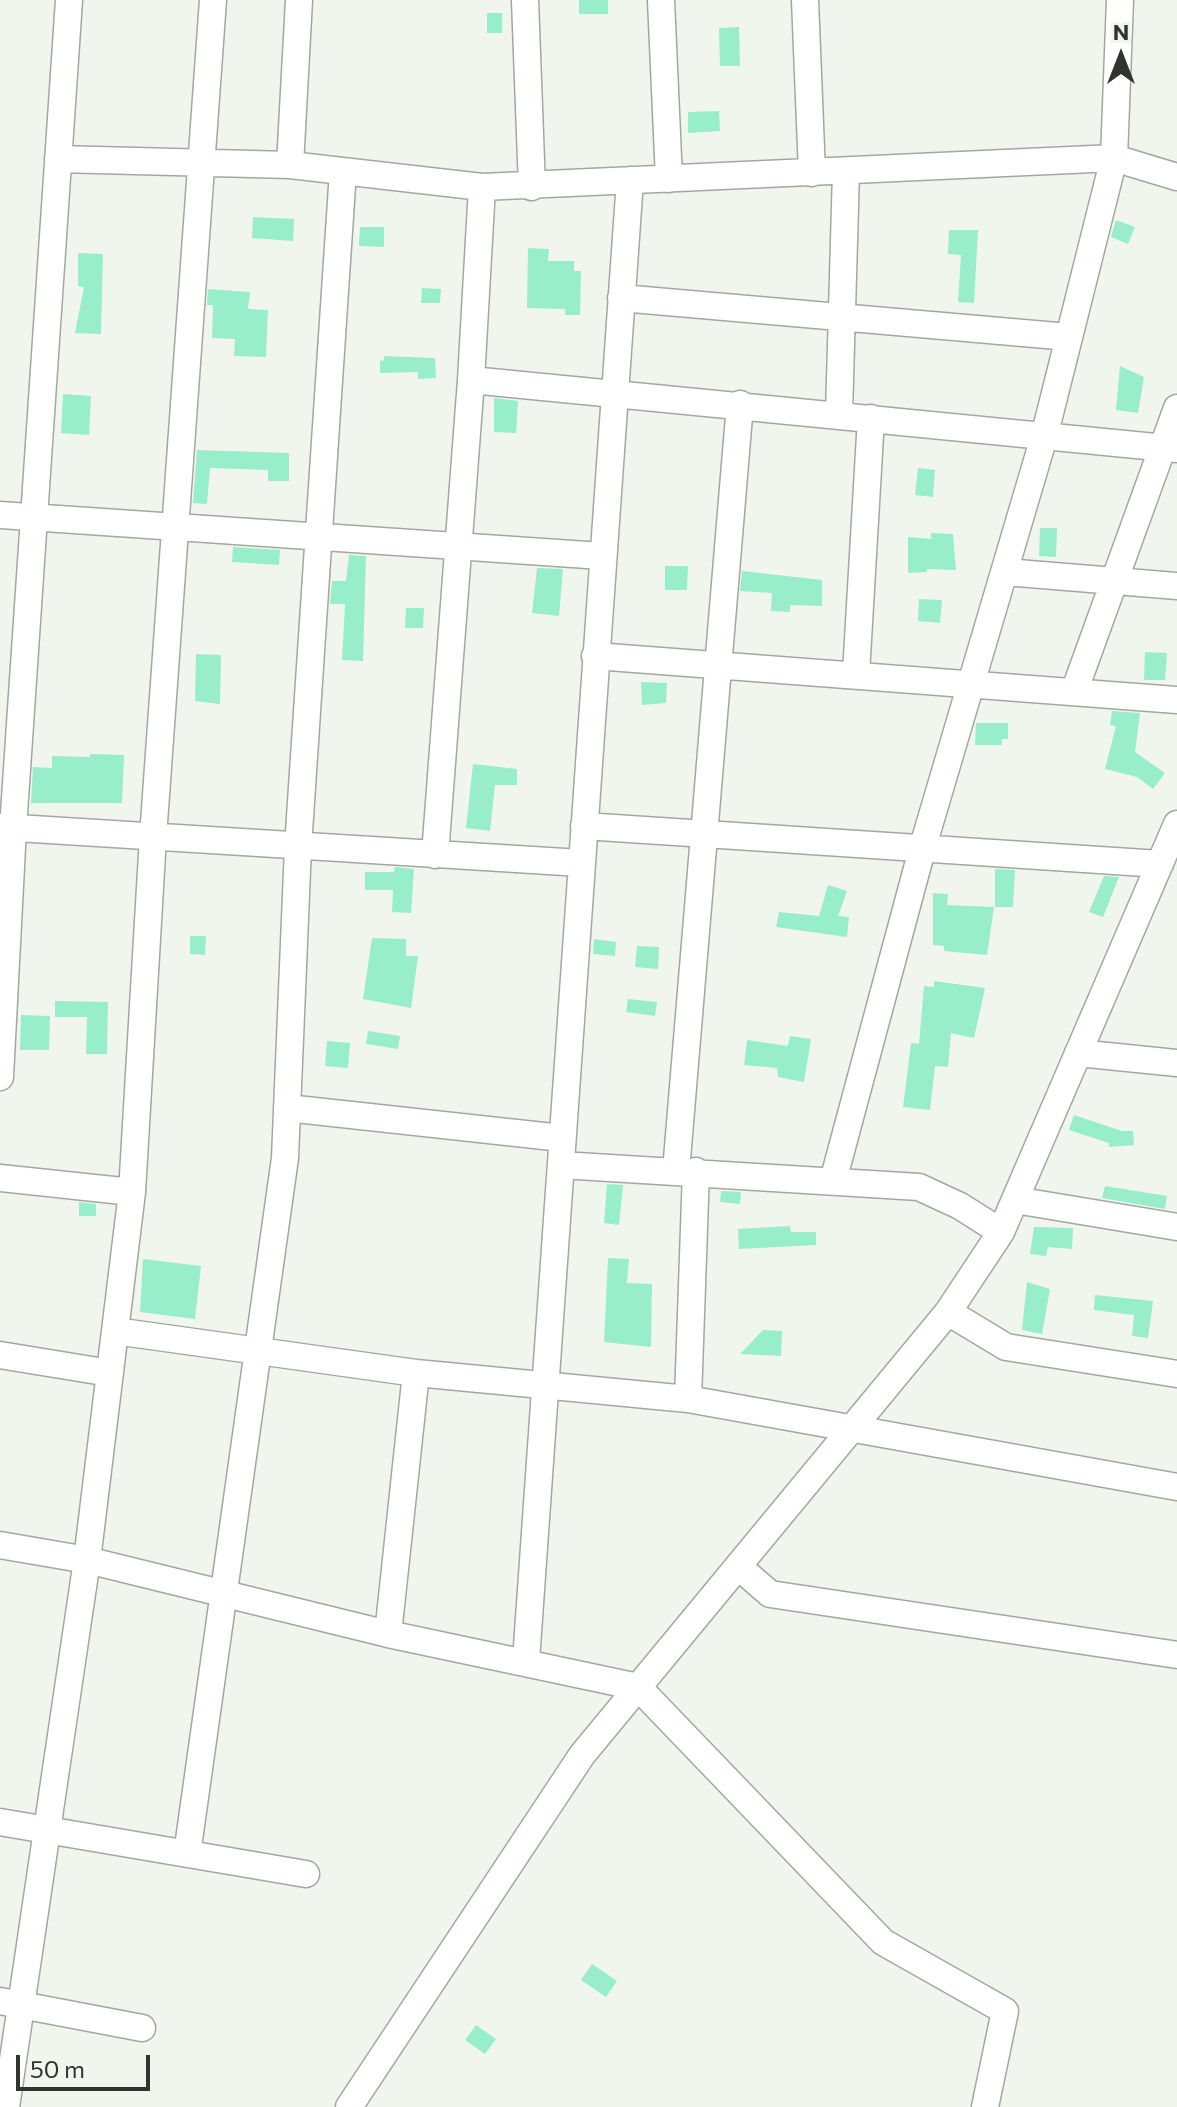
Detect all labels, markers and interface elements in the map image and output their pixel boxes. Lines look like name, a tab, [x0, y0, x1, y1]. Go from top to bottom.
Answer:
north arrow	[1081, 16, 1161, 96]
text: N	[1113, 18, 1129, 45]
scale bar	[20, 2039, 154, 2089]
text: 50 m	[30, 2054, 85, 2083]

